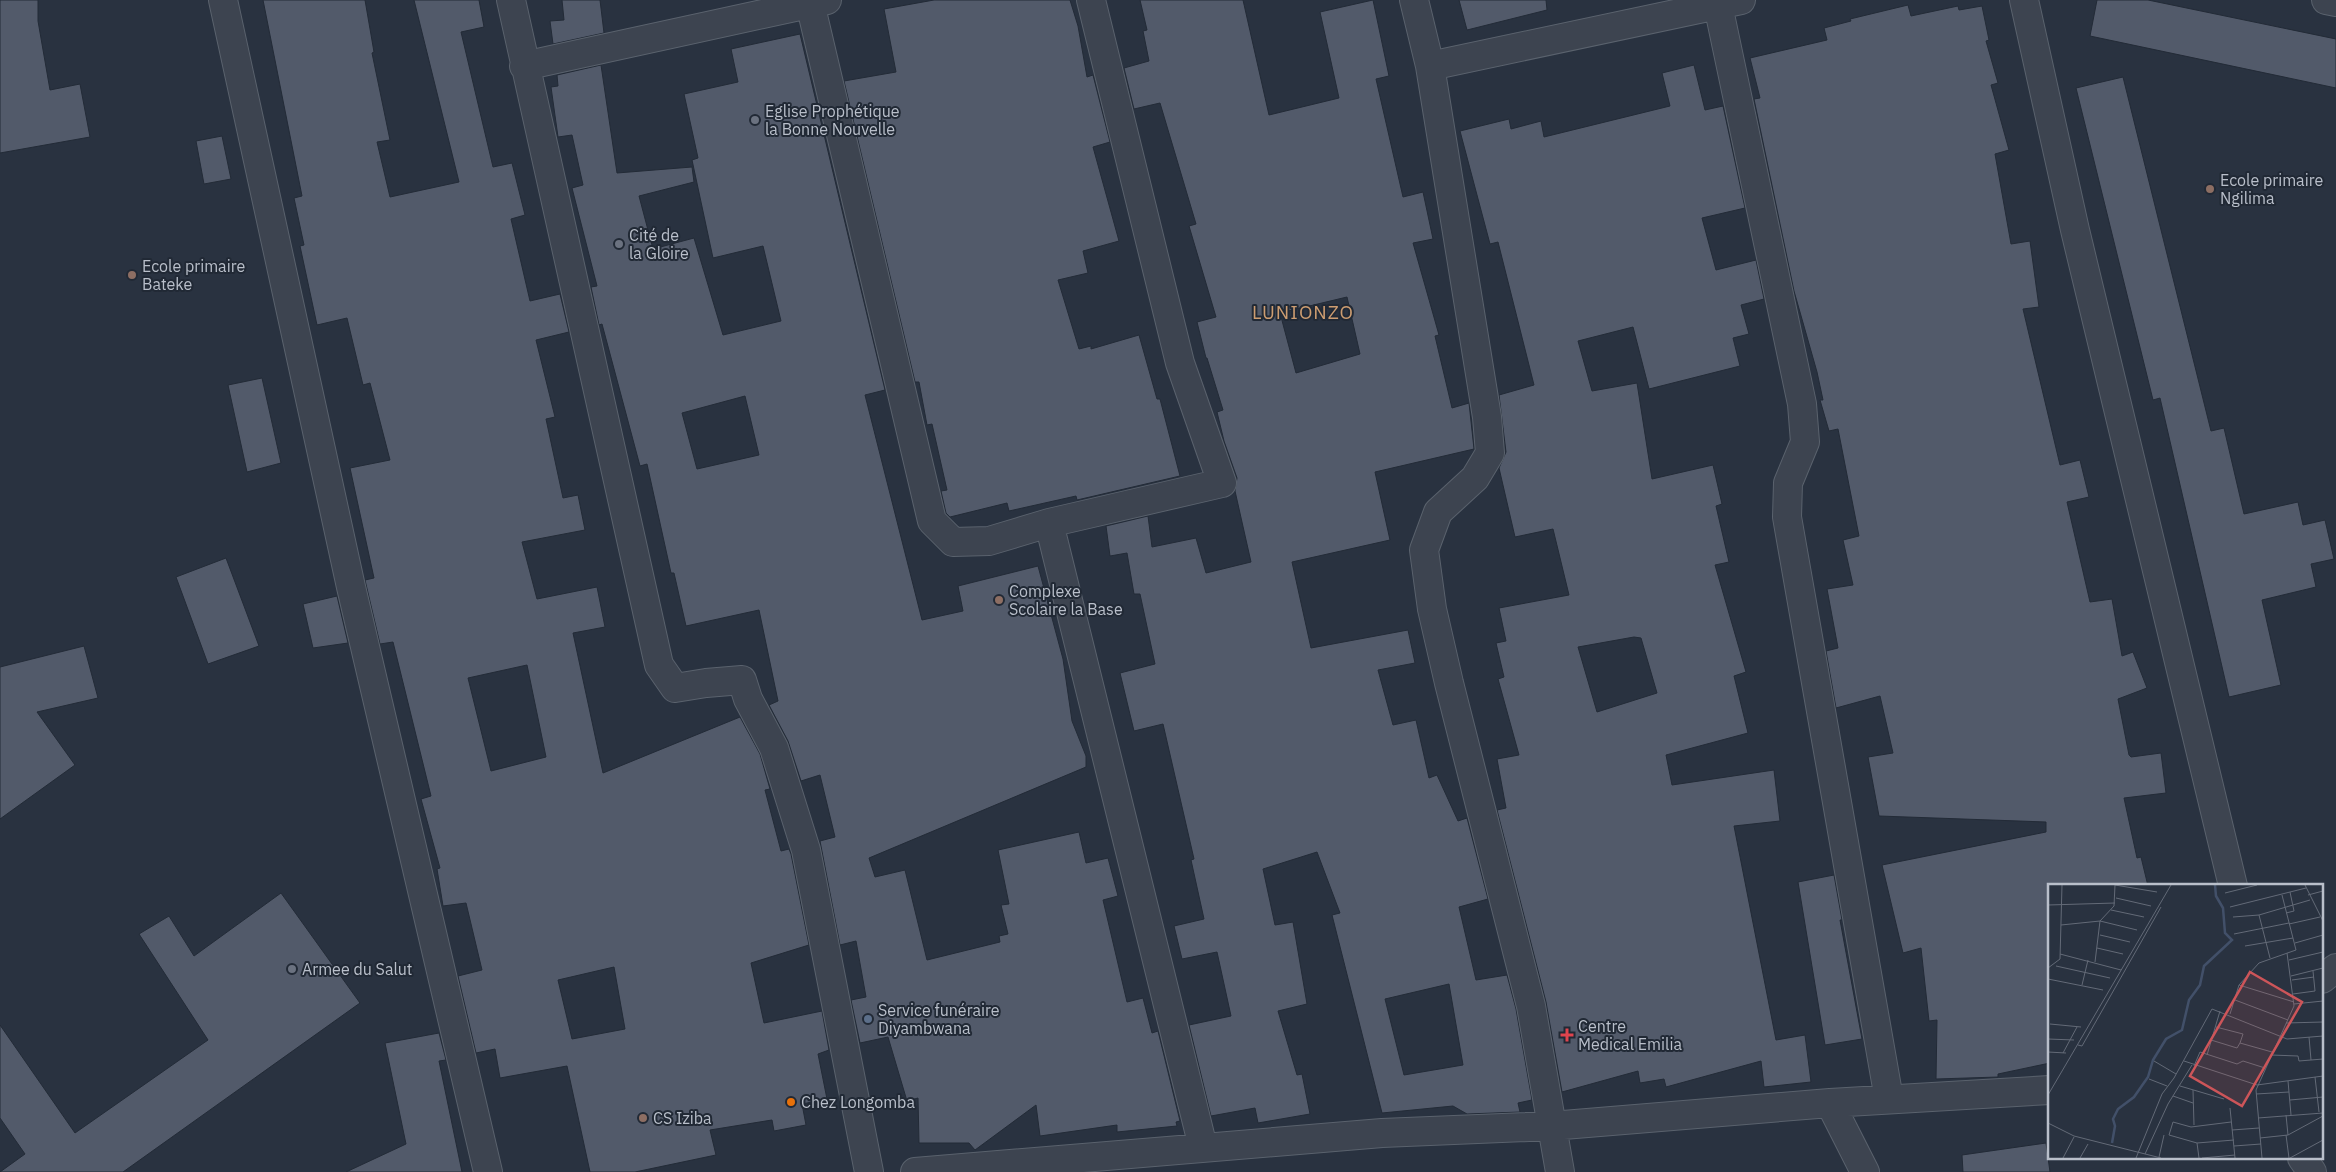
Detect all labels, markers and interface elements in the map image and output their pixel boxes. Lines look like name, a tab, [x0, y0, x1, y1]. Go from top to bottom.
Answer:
place label: Eglise Prophétique la Bonne Nouvelle	[765, 101, 900, 139]
marker: Eglise Prophétique la Bonne Nouvelle	[749, 114, 761, 126]
place label: Ecole primaire Ngilima	[2220, 170, 2323, 208]
marker: Ecole primaire Ngilima	[2204, 183, 2216, 195]
place label: Cité de la Gloire	[629, 225, 689, 263]
marker: Cité de la Gloire	[613, 238, 625, 250]
place label: Ecole primaire Bateke	[142, 256, 245, 294]
marker: Ecole primaire Bateke	[126, 269, 138, 281]
district label: LUNIONZO	[1252, 300, 1354, 324]
place label: Complexe Scolaire la Base	[1009, 581, 1123, 619]
marker: Complexe Scolaire la Base	[993, 594, 1005, 606]
inset map	[2048, 884, 2324, 1160]
place label: Armee du Salut	[302, 959, 412, 979]
marker: Armee du Salut	[286, 963, 298, 975]
place label: Service funéraire Diyambwana	[878, 1000, 1000, 1038]
marker: Service funéraire Diyambwana	[862, 1013, 874, 1025]
place label: Centre Medical Emilia	[1578, 1016, 1682, 1054]
marker: Centre Medical Emilia	[1560, 1028, 1574, 1042]
place label: Chez Longomba	[801, 1092, 915, 1112]
marker: Chez Longomba	[785, 1096, 797, 1108]
place label: CS Iziba	[653, 1108, 712, 1128]
marker: CS Iziba	[637, 1112, 649, 1124]

